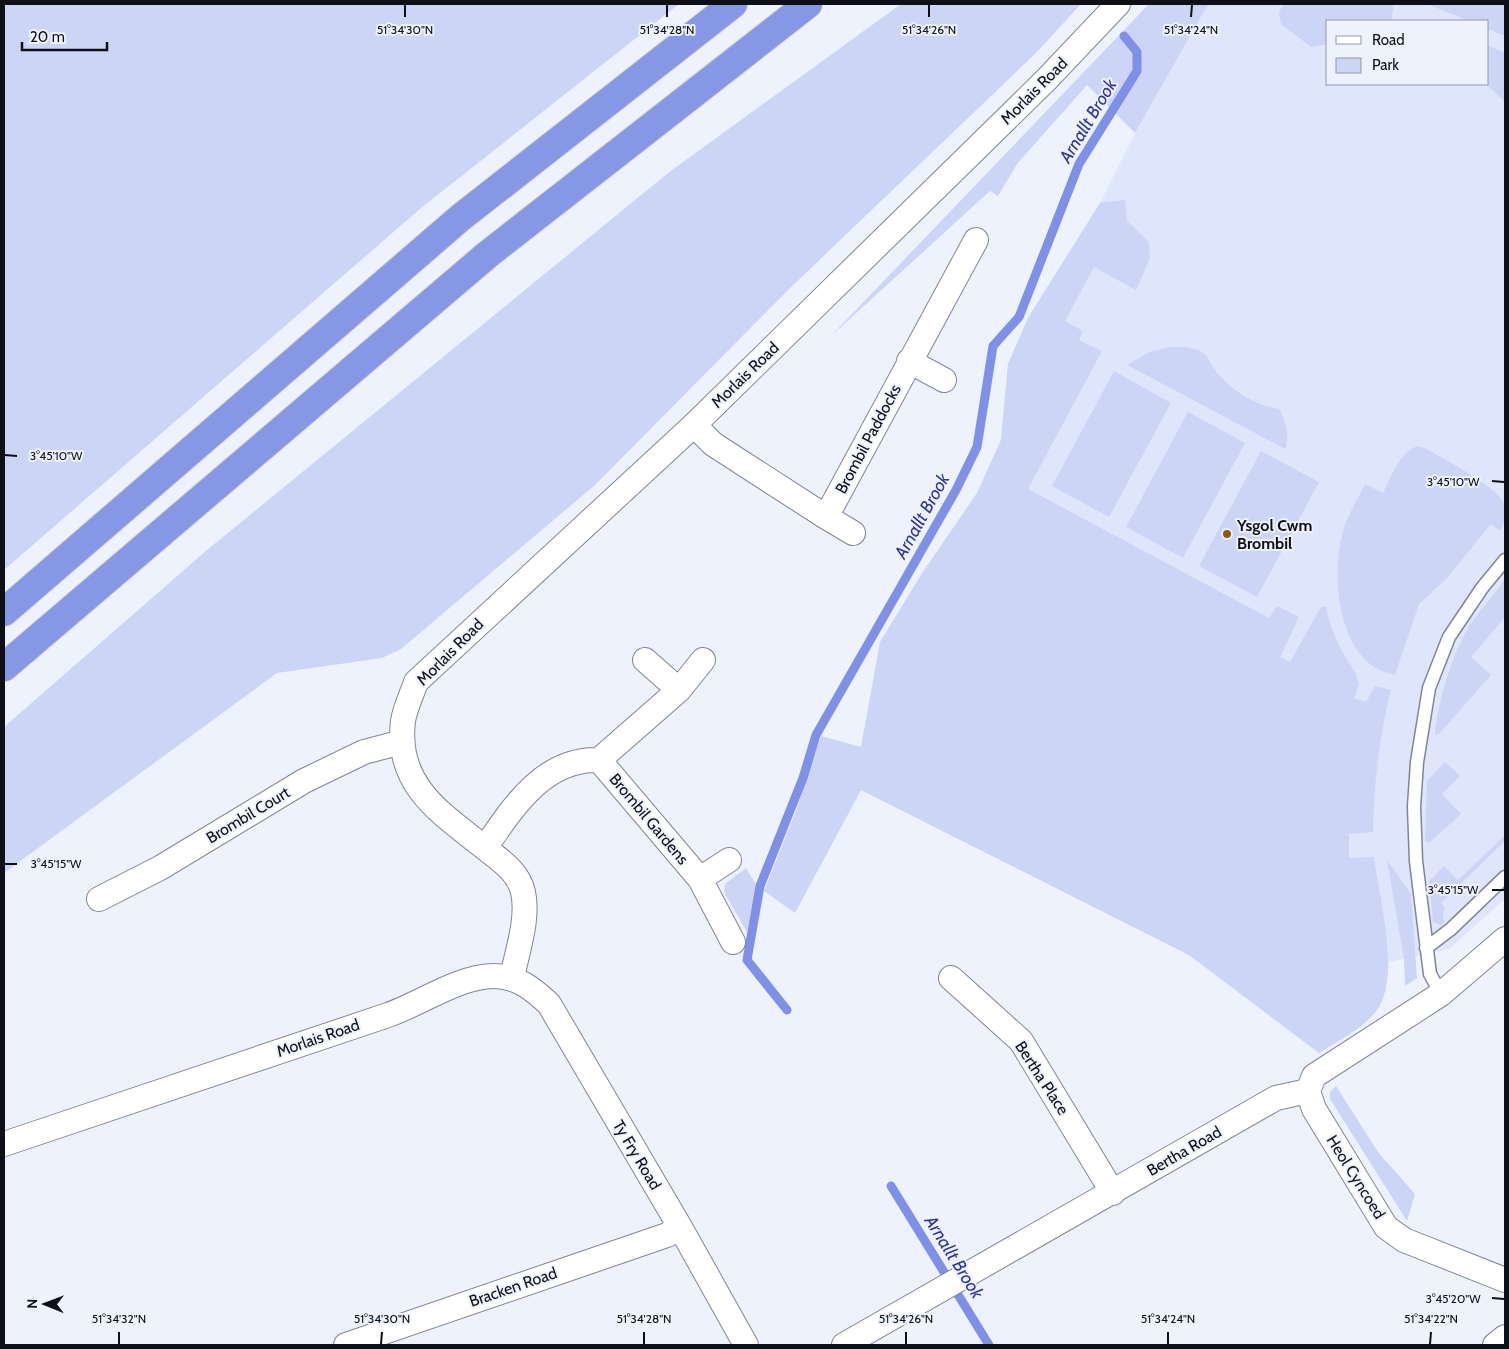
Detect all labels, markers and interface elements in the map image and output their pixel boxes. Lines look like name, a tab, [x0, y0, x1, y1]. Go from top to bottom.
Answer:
scale bar	[22, 20, 108, 52]
legend	[1326, 20, 1489, 85]
text: 51°34'30"N	[377, 22, 433, 37]
text: 51°34'28"N	[639, 22, 695, 37]
text: 51°34'26"N	[902, 22, 956, 37]
text: 51°34'24"N	[1164, 22, 1218, 37]
text: 20 m	[30, 28, 65, 46]
text: Road	[1372, 31, 1405, 49]
street label: Morlais Road	[997, 54, 1071, 128]
text: Park	[1372, 56, 1399, 74]
water label: Arnallt Brook	[1054, 74, 1122, 168]
street label: Morlais Road	[707, 338, 783, 412]
street label: Brombil Paddocks	[831, 381, 905, 497]
text: 3°45'10"W	[30, 448, 83, 463]
water label: Arnallt Brook	[889, 469, 955, 563]
text: 3°45'10"W	[1427, 474, 1480, 489]
place label: Ysgol Cwm Brombil	[1236, 516, 1312, 553]
marker: Ysgol Cwm Brombil	[1221, 528, 1233, 540]
street label: Morlais Road	[413, 615, 487, 689]
street label: Brombil Gardens	[606, 770, 693, 869]
street label: Brombil Court	[203, 782, 294, 847]
text: 3°45'15"W	[31, 856, 82, 871]
text: 3°45'15"W	[1428, 882, 1479, 897]
street label: Morlais Road	[274, 1015, 362, 1061]
street label: Bertha Place	[1011, 1038, 1073, 1118]
street label: Ty Fry Road	[609, 1117, 665, 1193]
street label: Bertha Road	[1143, 1122, 1225, 1180]
street label: Heol Cyncoed	[1323, 1132, 1389, 1222]
water label: Arnallt Brook	[919, 1211, 989, 1304]
street label: Bracken Road	[467, 1263, 559, 1311]
north arrow	[20, 1279, 70, 1329]
text: 3°45'20"W	[1425, 1291, 1481, 1306]
text: N	[23, 1299, 41, 1309]
text: 51°34'32"N	[92, 1311, 146, 1326]
text: 51°34'30"N	[354, 1311, 410, 1326]
text: 51°34'28"N	[616, 1311, 672, 1326]
text: 51°34'26"N	[879, 1311, 933, 1326]
text: 51°34'24"N	[1141, 1311, 1195, 1326]
text: 51°34'22"N	[1404, 1311, 1458, 1326]

